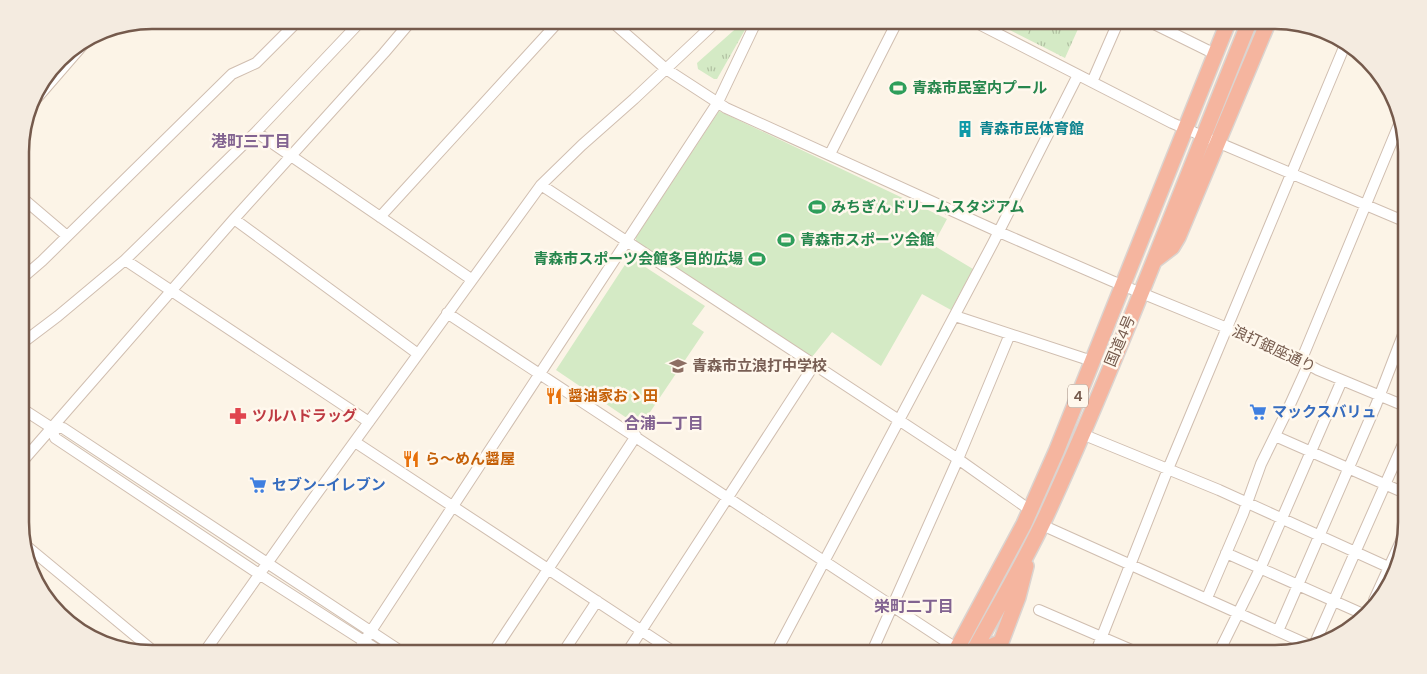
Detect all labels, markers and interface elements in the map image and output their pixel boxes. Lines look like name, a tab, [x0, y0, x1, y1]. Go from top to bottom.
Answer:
sports icon: 青森市民室内プール	[888, 78, 908, 98]
place label: 青森市民室内プール	[912, 78, 1047, 98]
building icon: 青森市民体育館	[955, 119, 975, 139]
place label: 青森市民体育館	[979, 119, 1084, 139]
district label: 港町三丁目	[211, 131, 291, 152]
sports icon: みちぎんドリームスタジアム	[807, 197, 827, 217]
place label: みちぎんドリームスタジアム	[831, 197, 1025, 217]
sports icon: 青森市スポーツ会館	[776, 230, 796, 250]
place label: 青森市スポーツ会館	[800, 230, 935, 250]
place label: 青森市スポーツ会館多目的広場	[533, 249, 743, 269]
sports icon: 青森市スポーツ会館多目的広場	[747, 249, 767, 269]
street label: 国道4号	[1100, 312, 1140, 370]
street label: 浪打銀座通り	[1229, 321, 1319, 377]
school or university icon: 青森市立浪打中学校	[668, 356, 688, 376]
place label: 青森市立浪打中学校	[692, 356, 827, 376]
road number: 4	[1068, 384, 1088, 408]
restaurant icon: 醤油家おゝ田	[544, 386, 564, 406]
place label: 醤油家おゝ田	[568, 386, 658, 406]
supermarket icon: マックスバリュ	[1248, 402, 1268, 422]
place label: マックスバリュ	[1272, 402, 1377, 422]
pharmacy icon: ツルハドラッグ	[228, 406, 248, 426]
place label: ツルハドラッグ	[252, 406, 357, 426]
district label: 合浦一丁目	[624, 413, 704, 434]
restaurant icon: ら～めん醤屋	[401, 449, 421, 469]
place label: ら～めん醤屋	[425, 449, 515, 469]
supermarket icon: セブン-イレブン	[248, 475, 268, 495]
place label: セブン-イレブン	[272, 475, 386, 495]
district label: 栄町二丁目	[874, 596, 954, 617]

